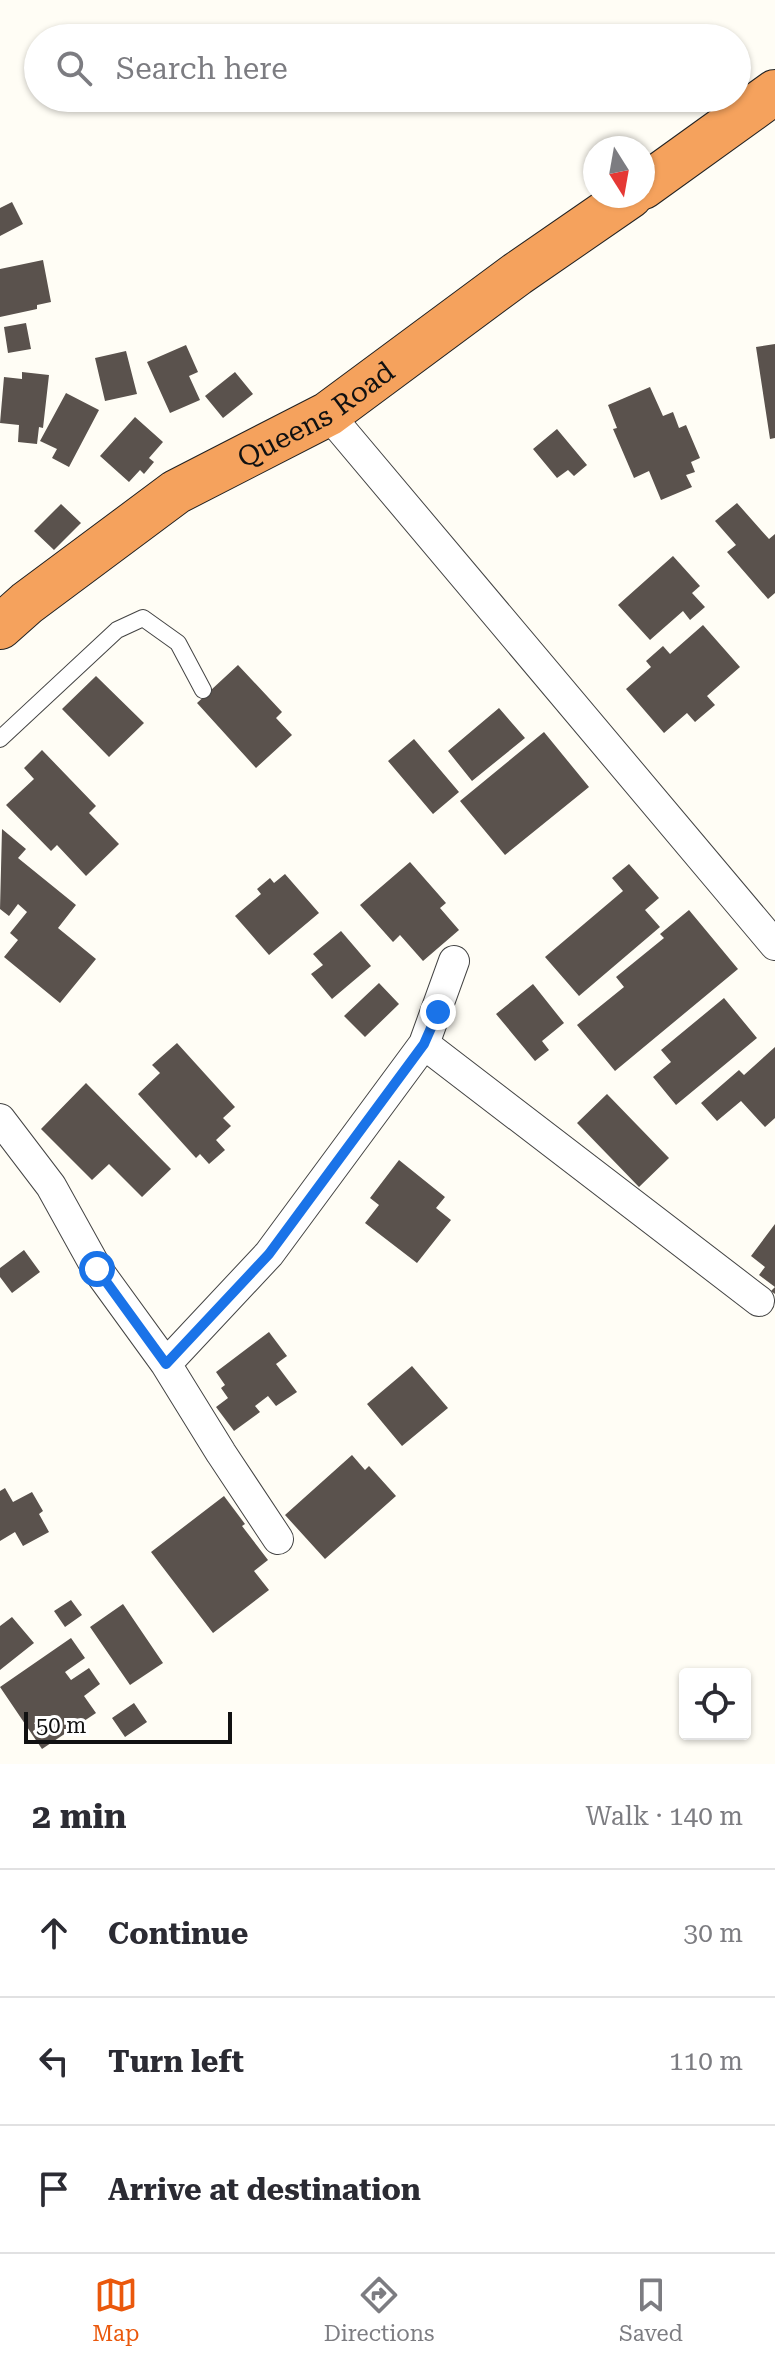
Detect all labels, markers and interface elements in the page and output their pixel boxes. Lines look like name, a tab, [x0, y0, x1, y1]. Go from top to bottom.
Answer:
search box	[24, 24, 751, 112]
icon: search	[52, 46, 96, 90]
text: Search here	[116, 51, 288, 86]
north arrow	[583, 136, 655, 208]
street label: Queens Road	[232, 355, 401, 475]
route end	[420, 994, 456, 1030]
route start	[79, 1251, 115, 1287]
map controls	[679, 1668, 751, 1740]
button: locate	[679, 1668, 751, 1740]
scale bar	[24, 1708, 232, 1744]
text: 50 m	[36, 1713, 86, 1738]
text: 2 min	[32, 1796, 127, 1836]
text: Walk · 140 m	[585, 1801, 743, 1831]
icon: ahead	[32, 1911, 76, 1955]
text: Continue	[108, 1916, 248, 1951]
text: 30 m	[684, 1918, 743, 1948]
icon: left	[32, 2039, 76, 2083]
text: Turn left	[108, 2044, 244, 2079]
text: 110 m	[669, 2046, 743, 2076]
icon: arrive	[32, 2167, 76, 2211]
text: Arrive at destination	[108, 2172, 421, 2207]
tab: Map	[92, 2273, 139, 2346]
tab: Directions	[324, 2273, 434, 2346]
tab: Saved	[619, 2273, 683, 2346]

